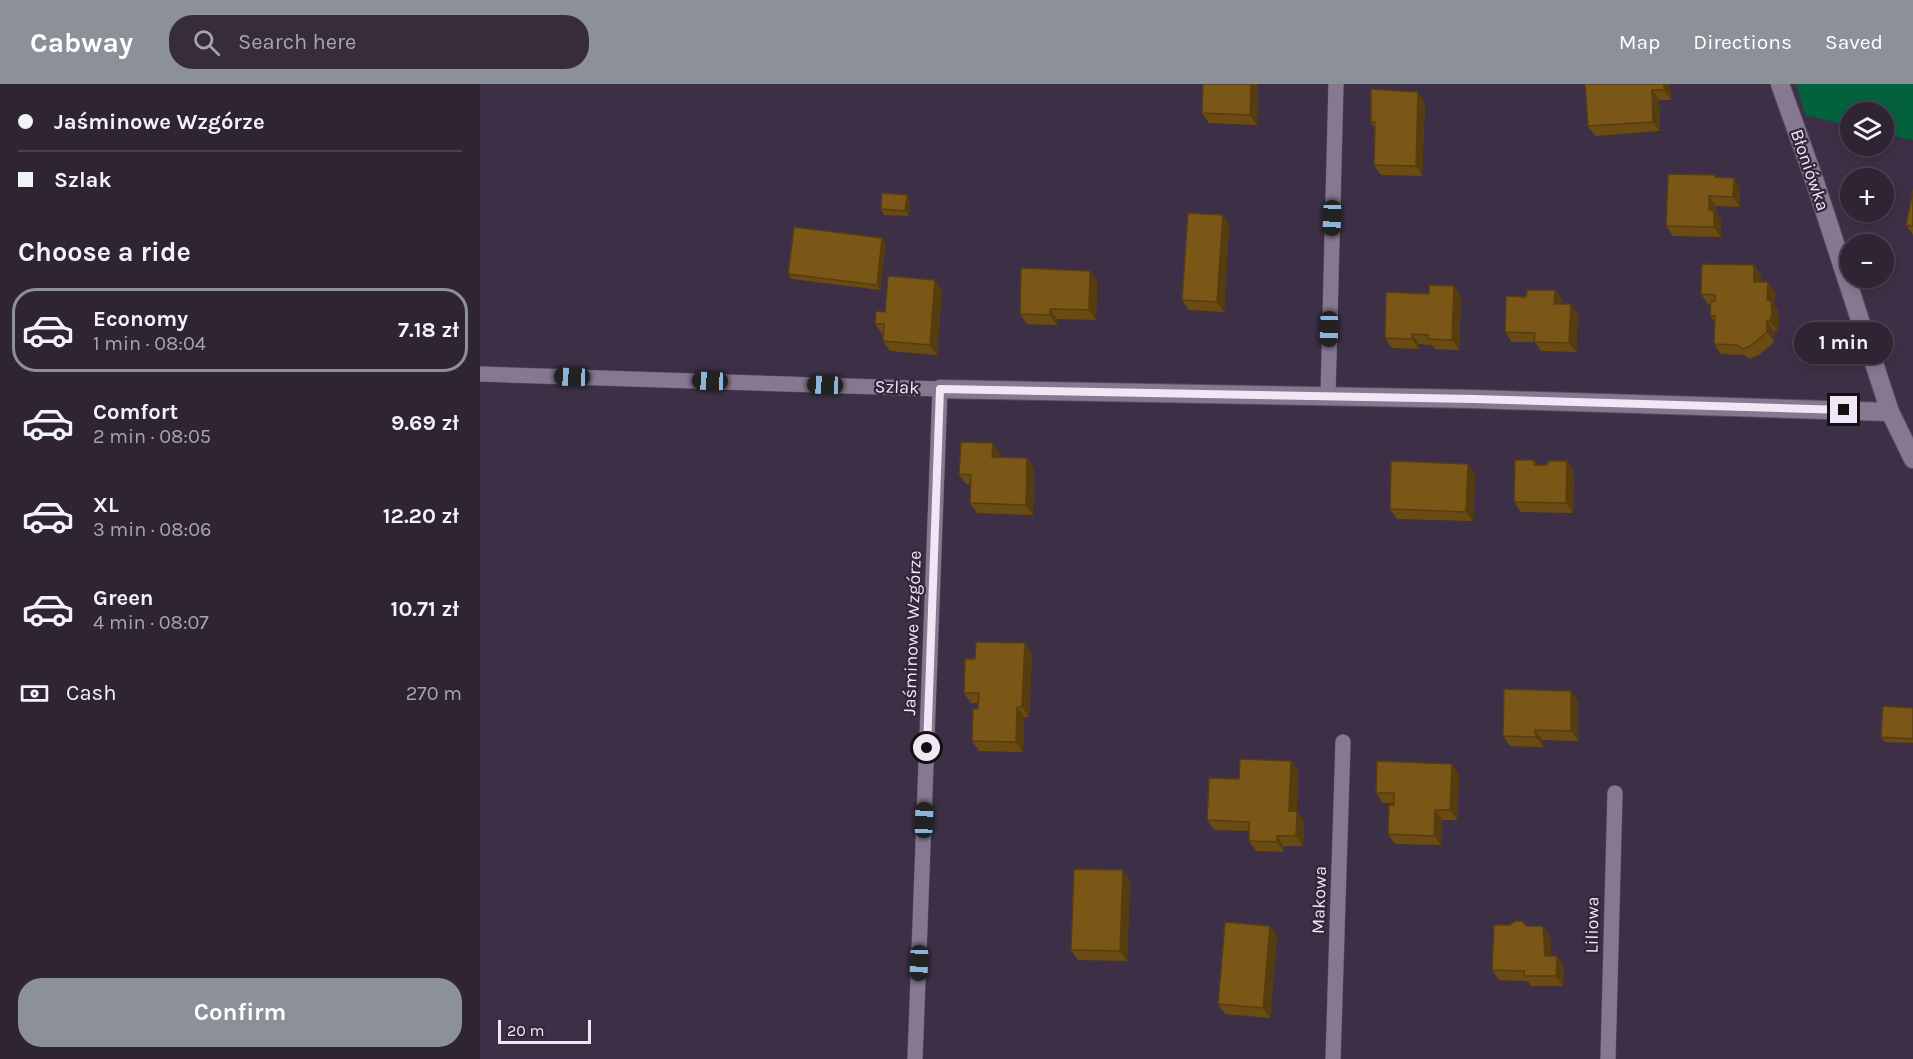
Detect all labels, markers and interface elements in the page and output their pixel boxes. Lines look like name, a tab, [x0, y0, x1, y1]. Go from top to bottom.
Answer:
search box	[169, 15, 589, 69]
text: Cabway	[30, 26, 133, 59]
icon: search	[190, 26, 223, 59]
text: Search here	[238, 29, 356, 55]
text: Map	[1619, 30, 1660, 54]
text: Directions	[1693, 30, 1792, 54]
text: Saved	[1825, 30, 1883, 54]
map controls	[1840, 102, 1894, 288]
button: layers	[1840, 102, 1894, 156]
text: Jaśminowe Wzgórze	[54, 109, 265, 135]
street label: Błoniówka	[1786, 126, 1834, 214]
text: Szlak	[54, 167, 112, 193]
button: +	[1840, 168, 1894, 222]
car	[1322, 200, 1342, 236]
button: −	[1840, 234, 1894, 288]
text: Choose a ride	[18, 236, 191, 268]
icon: car	[21, 303, 75, 357]
text: Economy	[93, 306, 188, 332]
car	[1320, 311, 1338, 347]
text: 7.18 zł	[398, 317, 459, 343]
callout: 1 min	[1794, 323, 1894, 365]
text: 1 min	[1818, 331, 1869, 354]
text: 1 min · 08:04	[93, 332, 206, 355]
car	[554, 367, 590, 387]
car	[692, 371, 728, 391]
car	[807, 375, 843, 395]
street label: Szlak	[874, 375, 920, 399]
icon: car	[21, 396, 75, 450]
route end	[1830, 396, 1857, 423]
text: Comfort	[93, 399, 178, 425]
text: 9.69 zł	[391, 410, 459, 436]
text: 2 min · 08:05	[93, 425, 211, 448]
icon: car	[21, 489, 75, 543]
text: XL	[93, 492, 119, 518]
text: 12.20 zł	[383, 503, 459, 529]
text: 3 min · 08:06	[93, 518, 211, 541]
street label: Jaśminowe Wzgórze	[898, 550, 926, 716]
icon: car	[21, 582, 75, 636]
text: Green	[93, 585, 154, 611]
text: 10.71 zł	[391, 596, 459, 622]
text: 4 min · 08:07	[93, 611, 209, 634]
icon: cash	[18, 677, 51, 710]
text: Cash	[66, 680, 116, 706]
text: 270 m	[406, 682, 462, 705]
route start	[913, 734, 940, 761]
car	[914, 802, 934, 838]
street label: Makowa	[1307, 866, 1331, 934]
street label: Liliowa	[1581, 896, 1603, 954]
car	[909, 945, 929, 981]
button: Confirm	[18, 978, 462, 1047]
scale bar	[498, 1017, 591, 1044]
text: 20 m	[507, 1021, 545, 1040]

